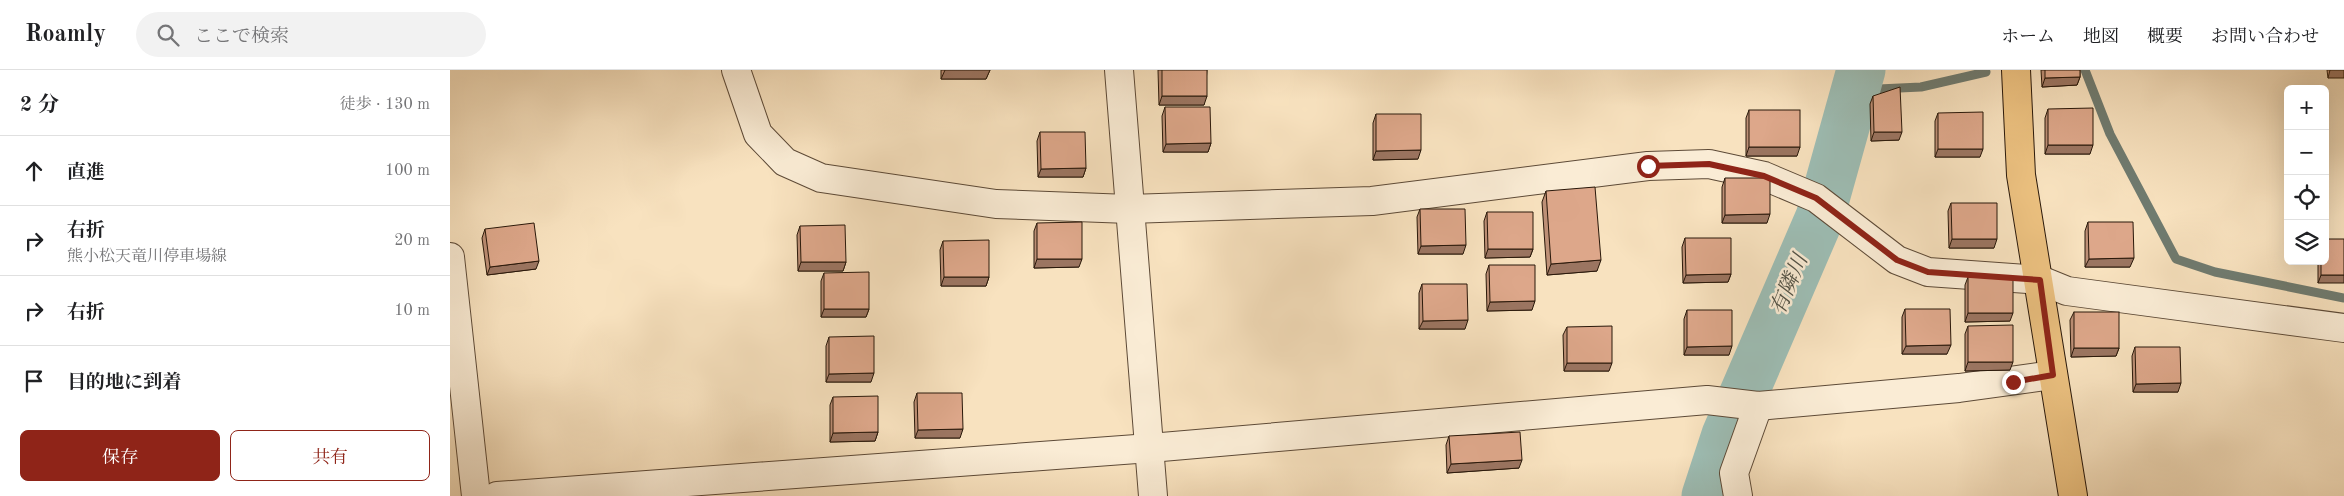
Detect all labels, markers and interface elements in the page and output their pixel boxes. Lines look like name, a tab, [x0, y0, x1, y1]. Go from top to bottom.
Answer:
search box	[136, 12, 486, 57]
icon: search	[154, 21, 182, 49]
text: Roamly	[25, 23, 106, 47]
text: ここで検索	[194, 28, 289, 47]
text: ホーム	[2001, 28, 2055, 46]
text: 地図	[2083, 28, 2119, 46]
text: 概要	[2147, 28, 2183, 46]
text: お問い合わせ	[2211, 28, 2319, 46]
map controls	[2284, 85, 2329, 265]
button: +	[2284, 85, 2329, 130]
text: 2 分	[20, 95, 59, 116]
text: 徒歩 · 130 m	[340, 97, 430, 113]
button: −	[2284, 130, 2329, 175]
route start	[1637, 155, 1660, 178]
icon: ahead	[20, 157, 48, 185]
text: 100 m	[385, 163, 430, 179]
text: 直進	[67, 164, 105, 183]
button: locate	[2284, 175, 2329, 220]
button: layers	[2284, 220, 2329, 265]
text: 右折	[67, 222, 105, 241]
icon: right	[20, 227, 48, 255]
text: 20 m	[394, 233, 430, 249]
text: 熊小松天竜川停車場線	[67, 249, 227, 265]
water label: 有隣川	[1766, 249, 1813, 318]
icon: right	[20, 297, 48, 325]
text: 10 m	[394, 303, 430, 319]
text: 右折	[67, 304, 105, 323]
icon: arrive	[20, 367, 48, 395]
route end	[2002, 371, 2025, 394]
text: 目的地に到着	[67, 374, 181, 393]
button: 保存	[20, 430, 220, 481]
button: 共有	[230, 430, 430, 481]

